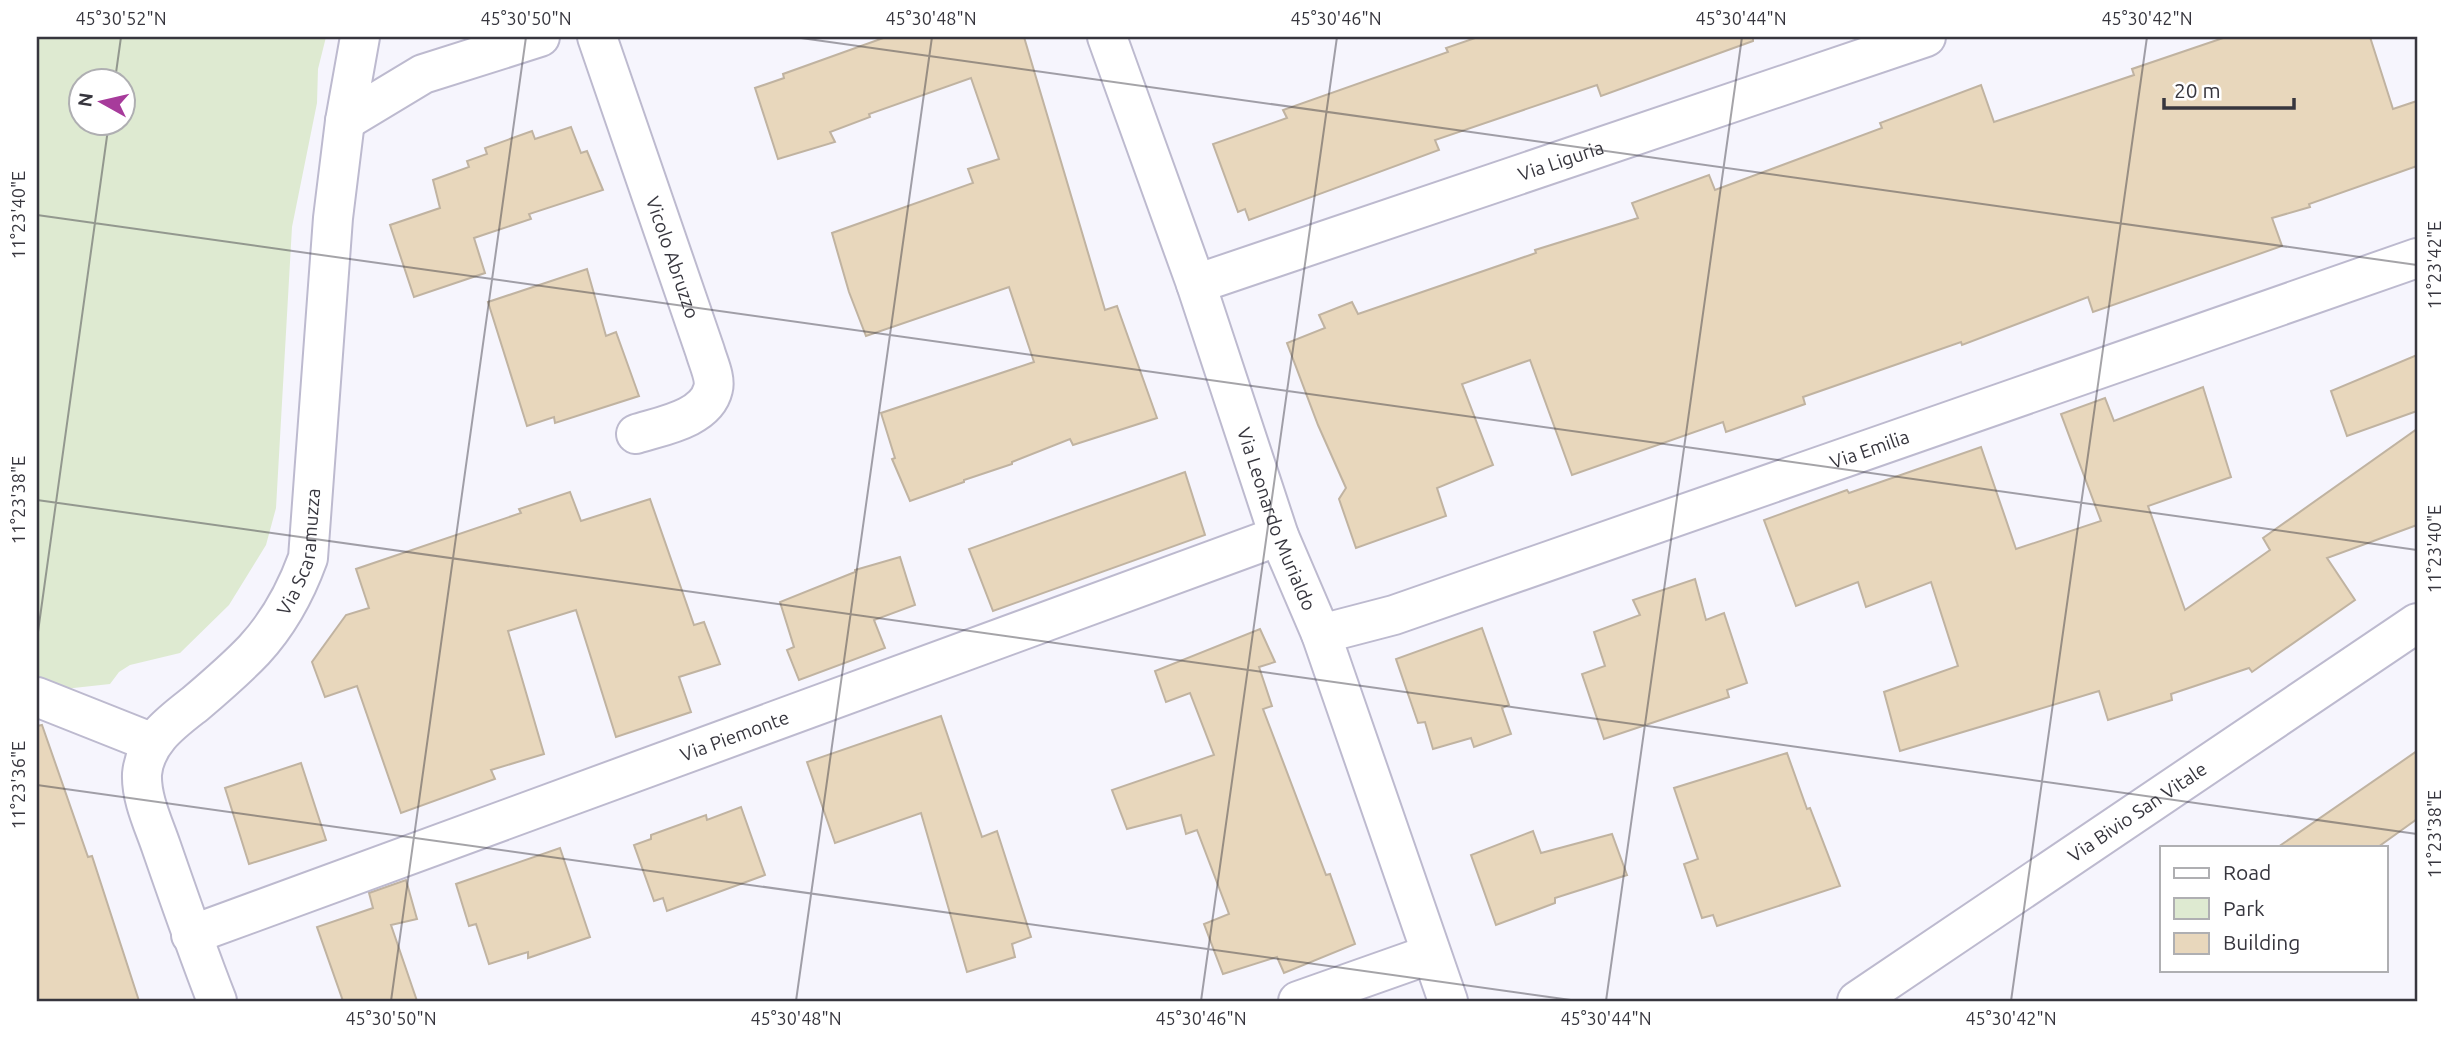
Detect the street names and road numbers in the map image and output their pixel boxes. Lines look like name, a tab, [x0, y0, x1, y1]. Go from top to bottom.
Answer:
street label: Via Liguria	[1515, 136, 1606, 185]
street label: Vicolo Abruzzo	[642, 193, 704, 321]
street label: Via Leonardo Murialdo	[1233, 425, 1321, 614]
street label: Via Emilia	[1827, 425, 1912, 473]
street label: Via Scaramuzza	[272, 487, 324, 619]
street label: Via Piemonte	[677, 706, 792, 766]
street label: Via Bivio San Vitale	[2064, 757, 2211, 866]

